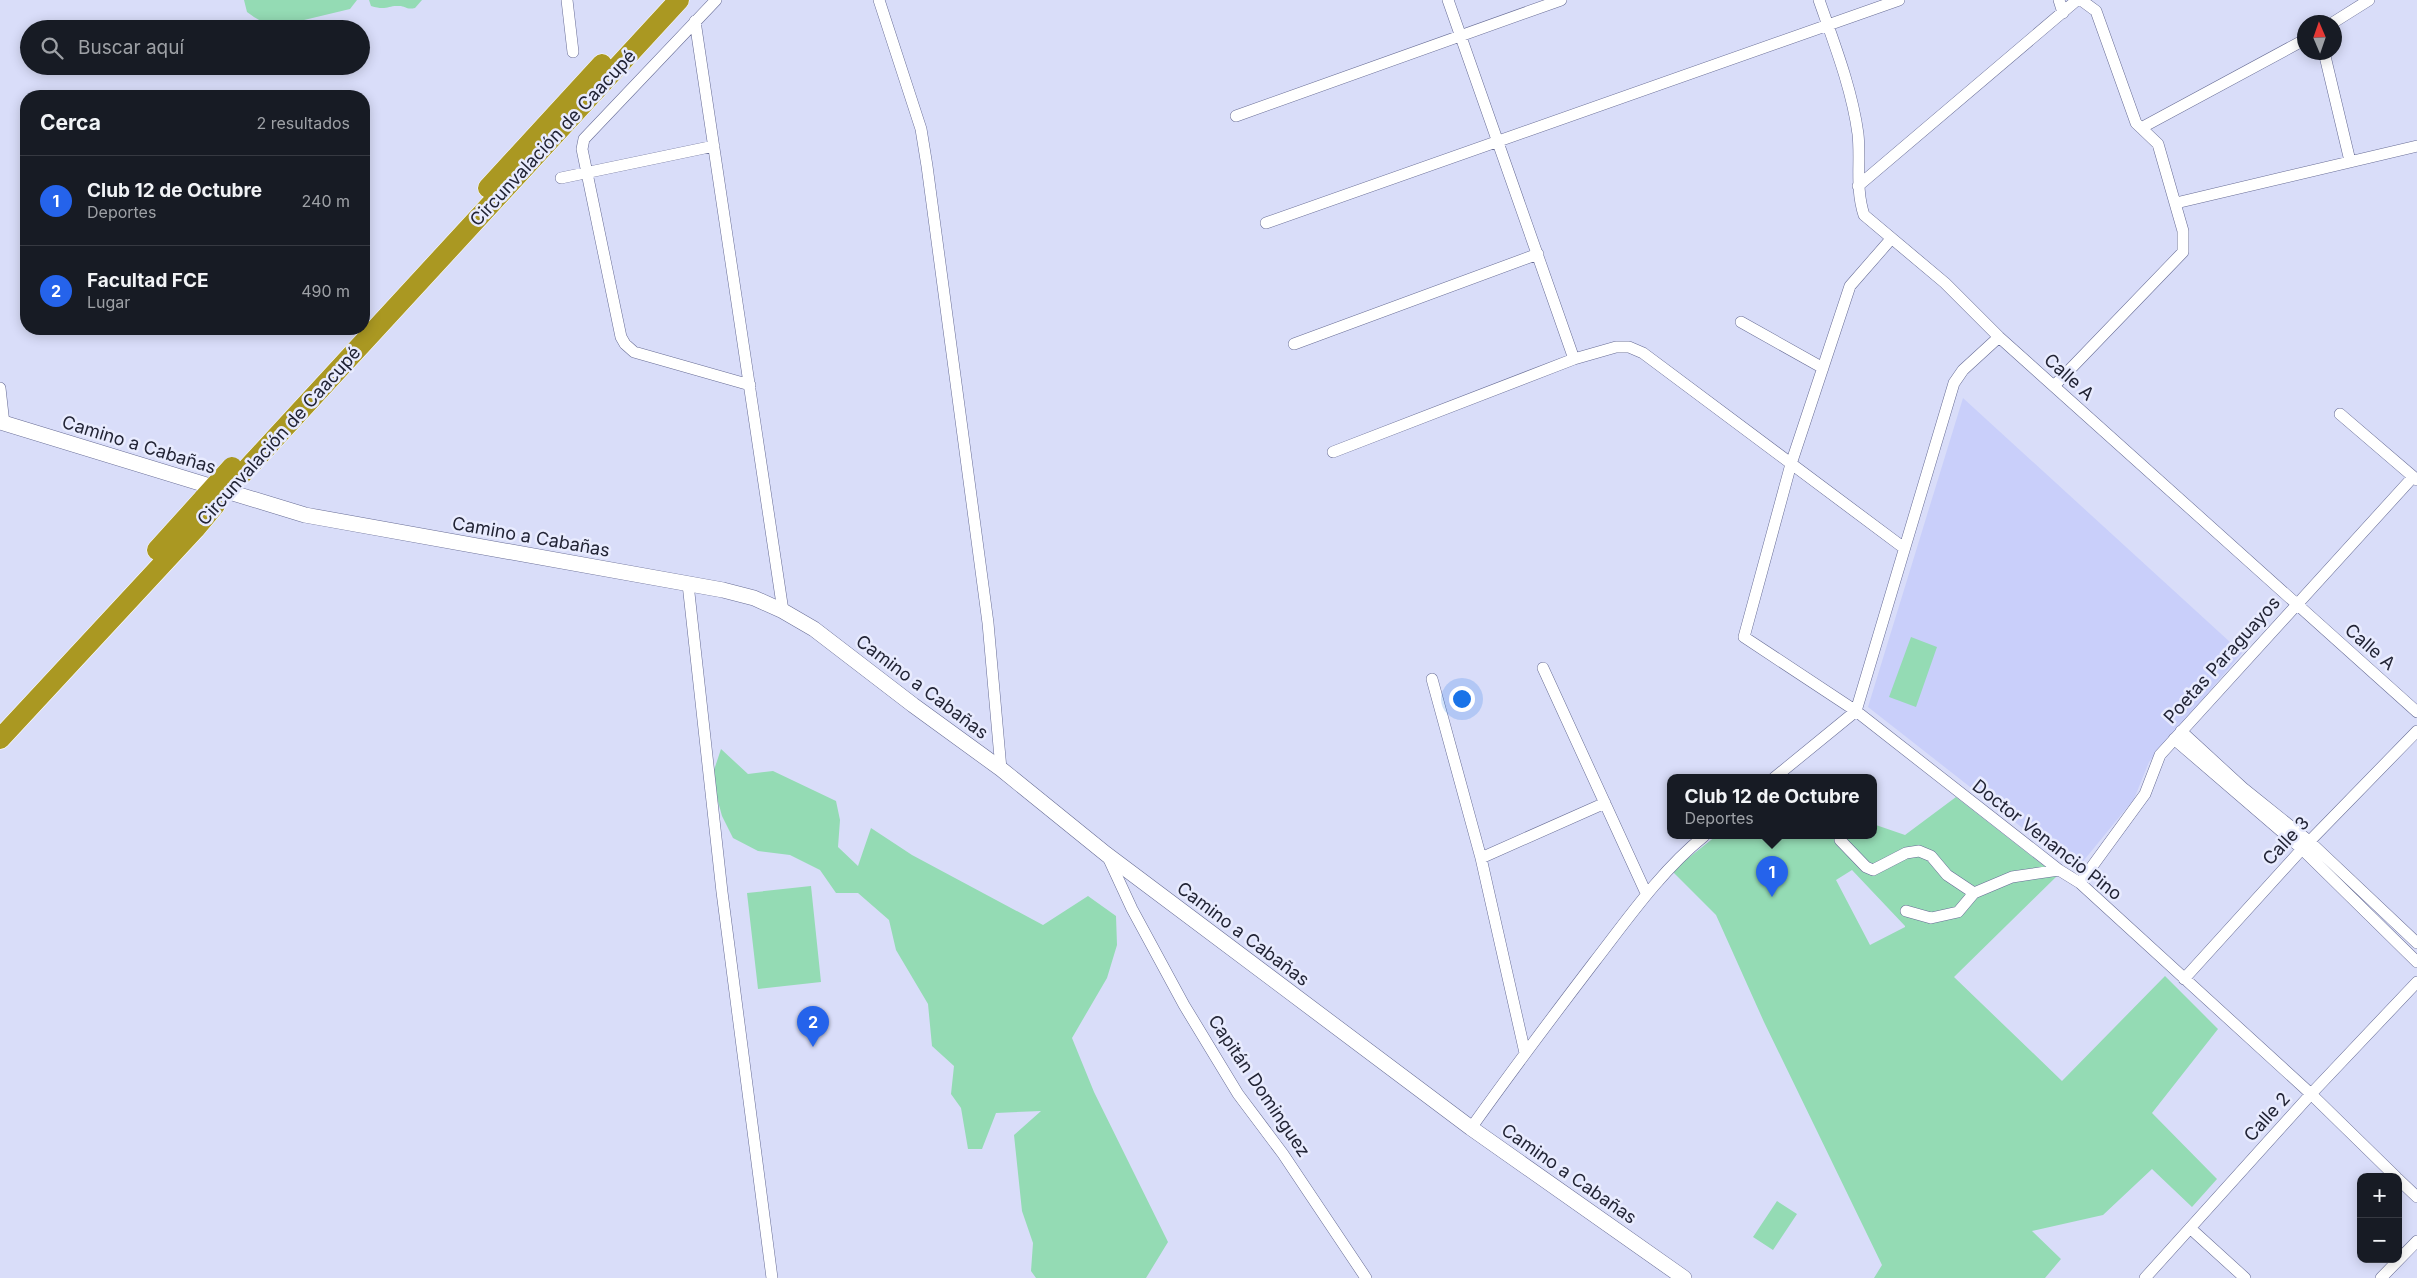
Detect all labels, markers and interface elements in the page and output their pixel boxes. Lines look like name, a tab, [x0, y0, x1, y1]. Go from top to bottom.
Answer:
north arrow	[2297, 15, 2342, 60]
search box	[20, 20, 370, 75]
icon: search	[38, 34, 66, 62]
text: Buscar aquí	[78, 36, 184, 59]
street label: Circunvalación de Caacupé	[465, 45, 640, 230]
text: Cerca	[40, 110, 101, 135]
text: 2 resultados	[257, 113, 350, 133]
text: Club 12 de Octubre	[87, 179, 262, 202]
text: 1	[53, 191, 59, 211]
text: 240 m	[302, 191, 350, 211]
text: Deportes	[87, 202, 156, 222]
text: Facultad FCE	[87, 269, 209, 292]
text: 2	[51, 281, 61, 301]
text: 490 m	[301, 281, 350, 301]
text: Lugar	[87, 292, 130, 312]
street label: Circunvalación de Caacupé	[193, 342, 365, 529]
street label: Calle A	[2040, 349, 2099, 404]
street label: Camino a Cabañas	[60, 411, 219, 478]
street label: Camino a Cabañas	[451, 512, 612, 561]
street label: Poetas Paraguayos	[2159, 592, 2284, 727]
street label: Calle A	[2341, 619, 2400, 674]
street label: Camino a Cabañas	[852, 630, 992, 743]
your location	[1449, 686, 1475, 712]
popup	[1667, 774, 1877, 839]
street label: Doctor Venancio Pino	[1969, 775, 2126, 904]
text: Club 12 de Octubre	[1684, 785, 1860, 808]
text: Deportes	[1684, 808, 1754, 828]
street label: Calle 3	[2258, 812, 2313, 869]
pin: 1	[1756, 856, 1788, 897]
street label: Camino a Cabañas	[1173, 877, 1313, 990]
pin: 2	[797, 1006, 829, 1047]
street label: Capitán Dominguez	[1204, 1011, 1315, 1161]
street label: Calle 2	[2239, 1088, 2294, 1145]
street label: Camino a Cabañas	[1498, 1119, 1641, 1228]
map controls	[2357, 1173, 2402, 1263]
button: +	[2357, 1173, 2402, 1218]
button: −	[2357, 1218, 2402, 1263]

